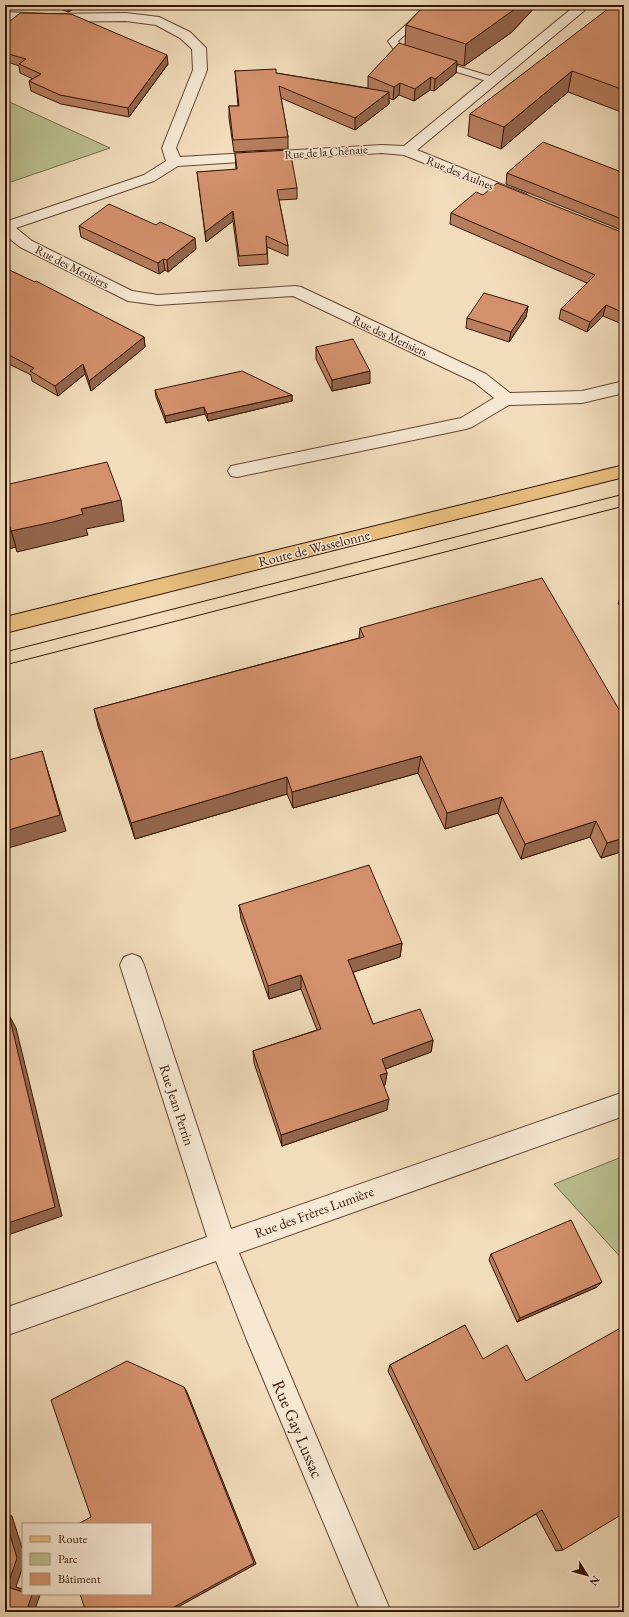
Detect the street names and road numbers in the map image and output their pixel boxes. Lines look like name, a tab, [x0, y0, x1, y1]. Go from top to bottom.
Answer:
street label: Rue de la Chênaie	[284, 141, 368, 163]
street label: Rue des Aulnes	[424, 152, 496, 194]
street label: Rue des Merisiers	[32, 242, 112, 292]
street label: Rue des Merisiers	[350, 312, 430, 360]
street label: Route de Wasselonne	[256, 525, 372, 571]
street label: Rue Jean Perrin	[155, 1062, 199, 1148]
street label: Rue des Frères Lumière	[252, 1182, 377, 1242]
street label: Rue Gay Lussac	[267, 1377, 329, 1481]

